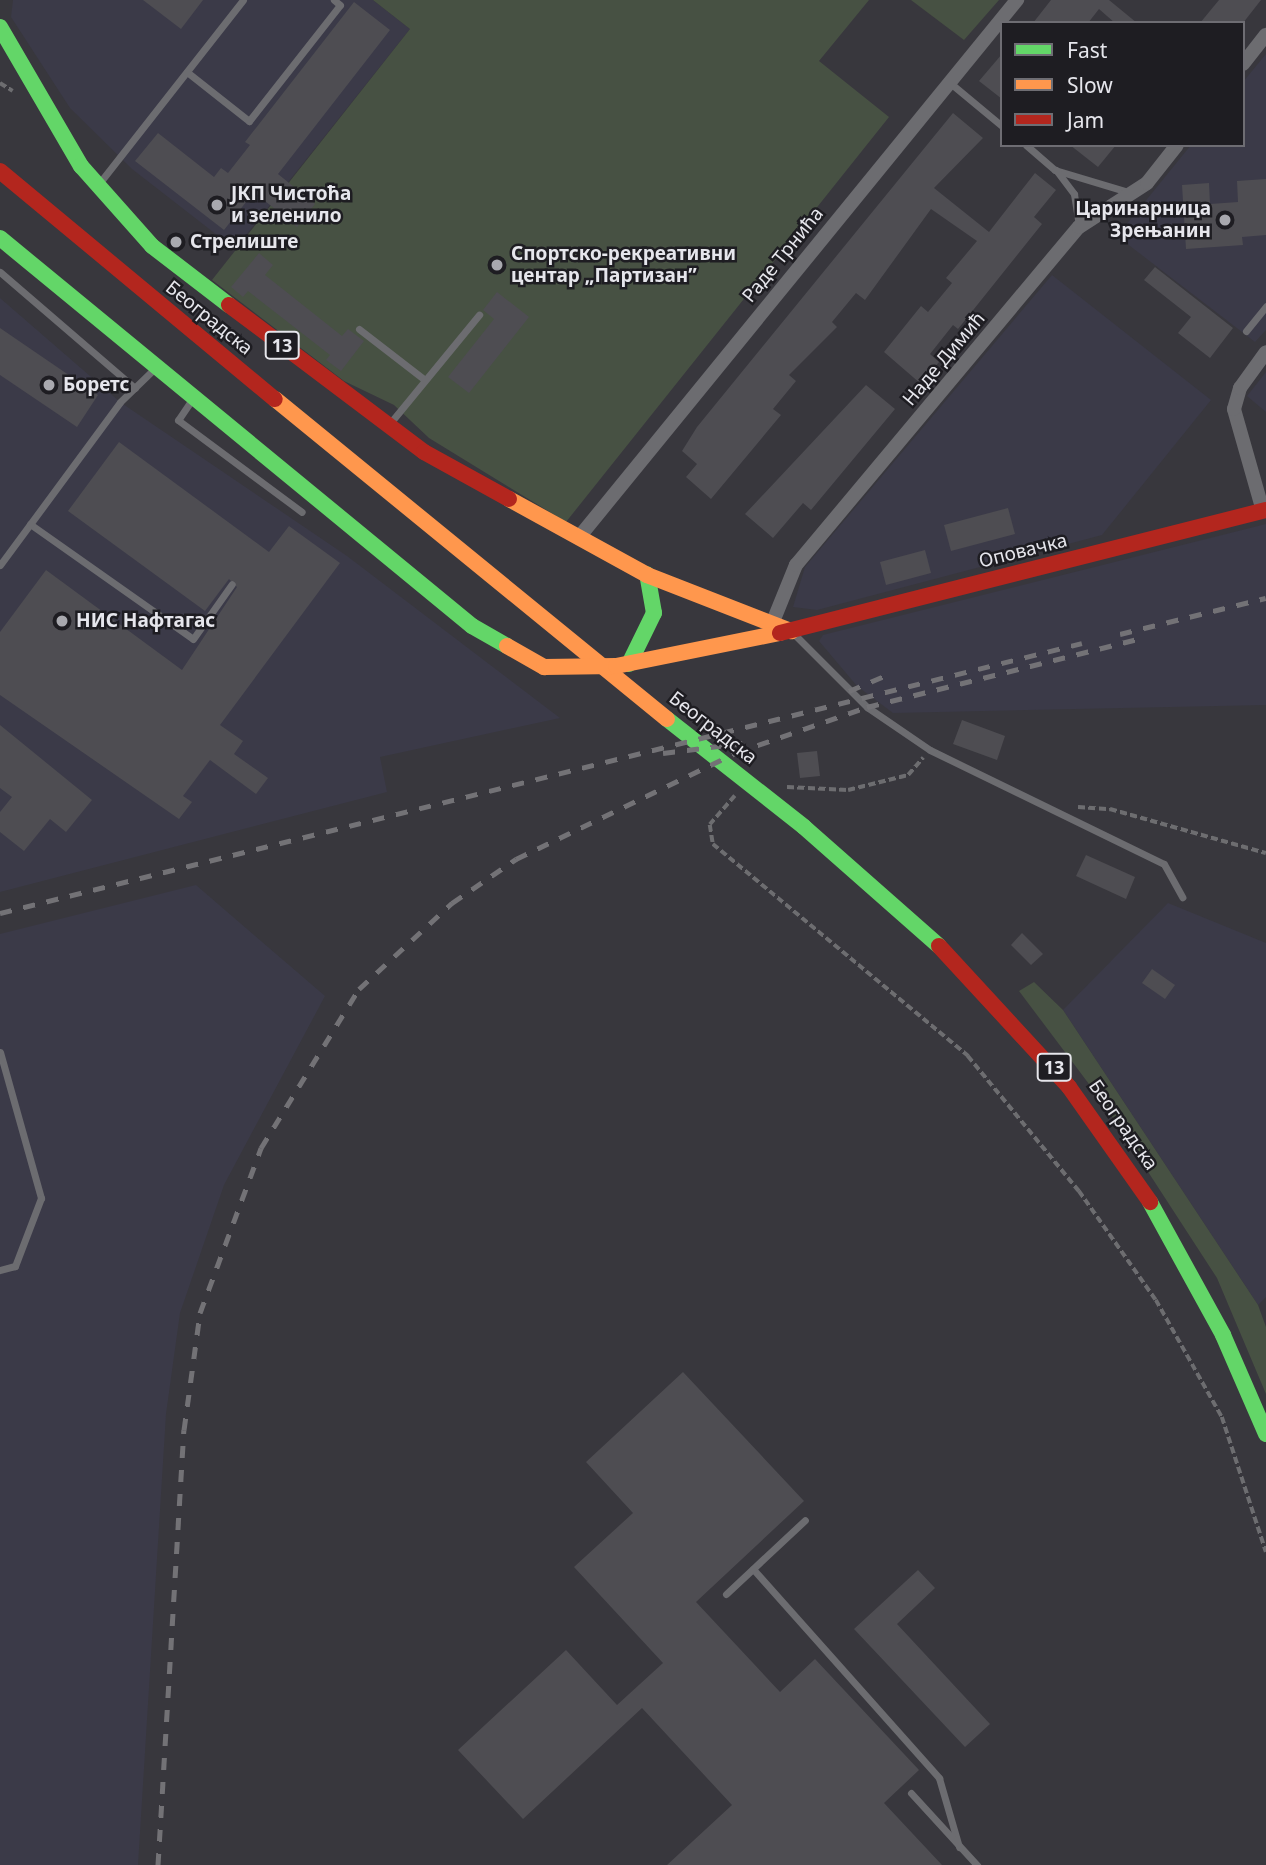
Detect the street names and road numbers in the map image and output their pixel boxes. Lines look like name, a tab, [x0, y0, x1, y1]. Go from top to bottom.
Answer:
street label: Раде Трнића	[738, 203, 828, 307]
street label: Београдска	[161, 276, 257, 360]
street label: Наде Димић	[898, 307, 990, 411]
road number: 13	[264, 330, 300, 360]
street label: Оповачка	[977, 529, 1069, 573]
street label: Београдска	[665, 687, 761, 769]
road number: 13	[1036, 1052, 1072, 1082]
street label: Београдска	[1084, 1075, 1162, 1175]

